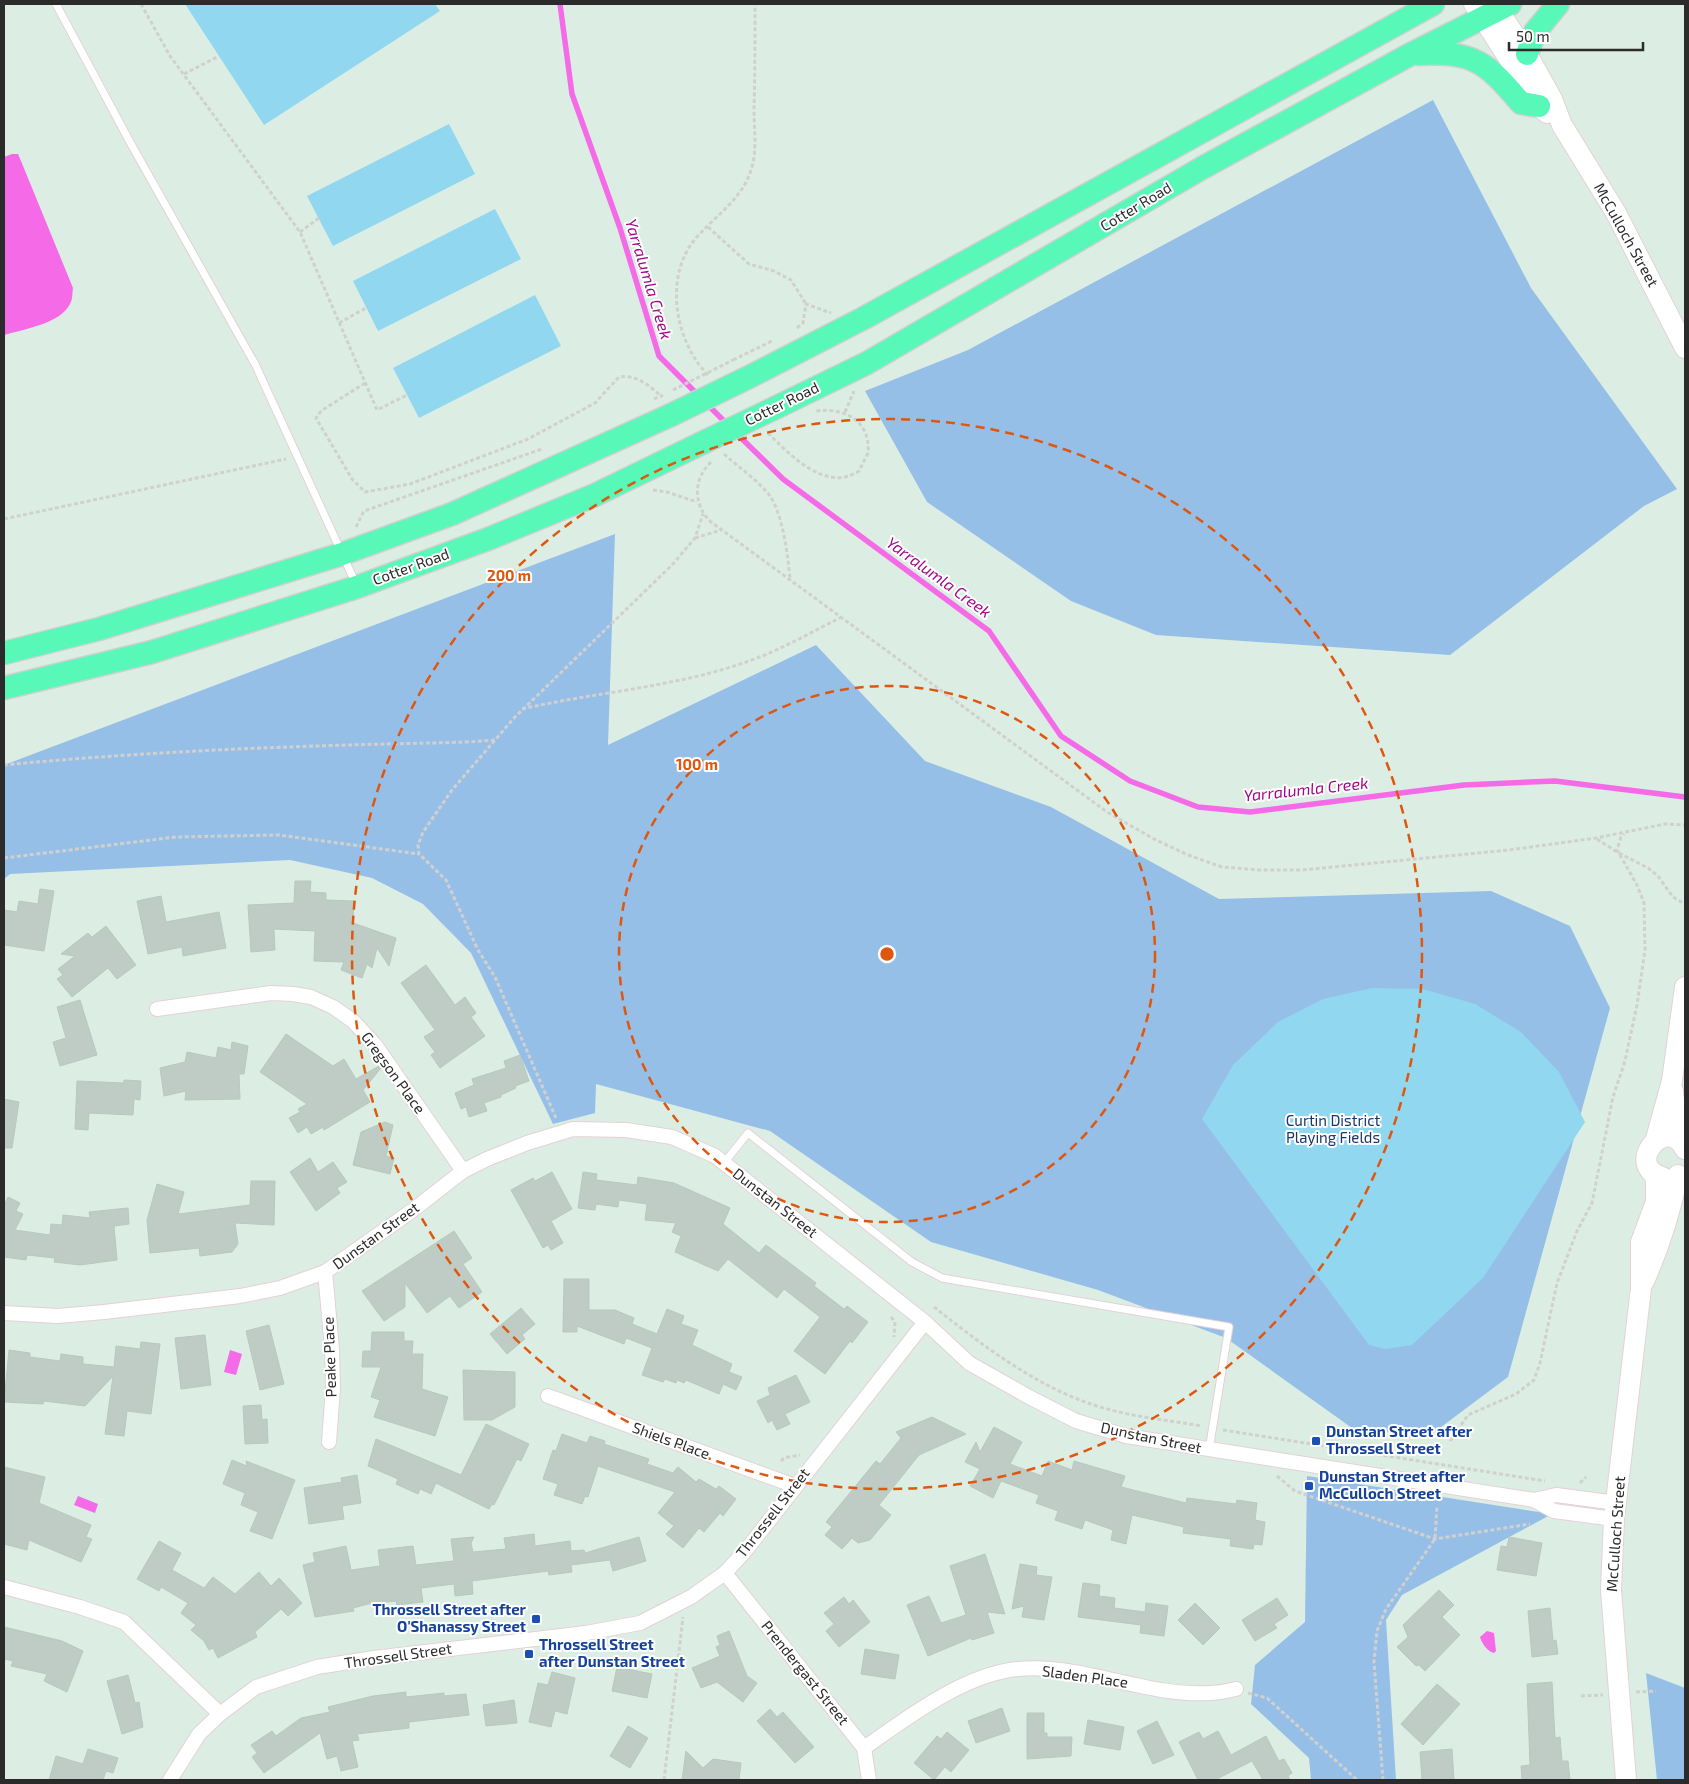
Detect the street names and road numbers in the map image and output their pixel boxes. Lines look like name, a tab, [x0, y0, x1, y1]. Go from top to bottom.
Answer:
street label: Cotter Road	[1097, 178, 1174, 234]
street label: McCulloch Street	[1591, 179, 1663, 290]
street label: Cotter Road	[742, 377, 822, 429]
street label: Cotter Road	[370, 544, 451, 588]
street label: Gregson Place	[358, 1028, 430, 1117]
street label: Dunstan Street	[730, 1164, 822, 1241]
street label: Dunstan Street	[329, 1198, 422, 1273]
street label: Peake Place	[319, 1316, 339, 1398]
street label: Shiels Place	[630, 1418, 713, 1462]
street label: Dunstan Street	[1099, 1418, 1204, 1457]
street label: Throssell Street	[732, 1464, 813, 1561]
street label: McCulloch Street	[1602, 1475, 1628, 1592]
street label: Prendergast Street	[758, 1617, 854, 1728]
street label: Throssell Street	[343, 1638, 453, 1671]
street label: Sladen Place	[1041, 1661, 1129, 1691]

